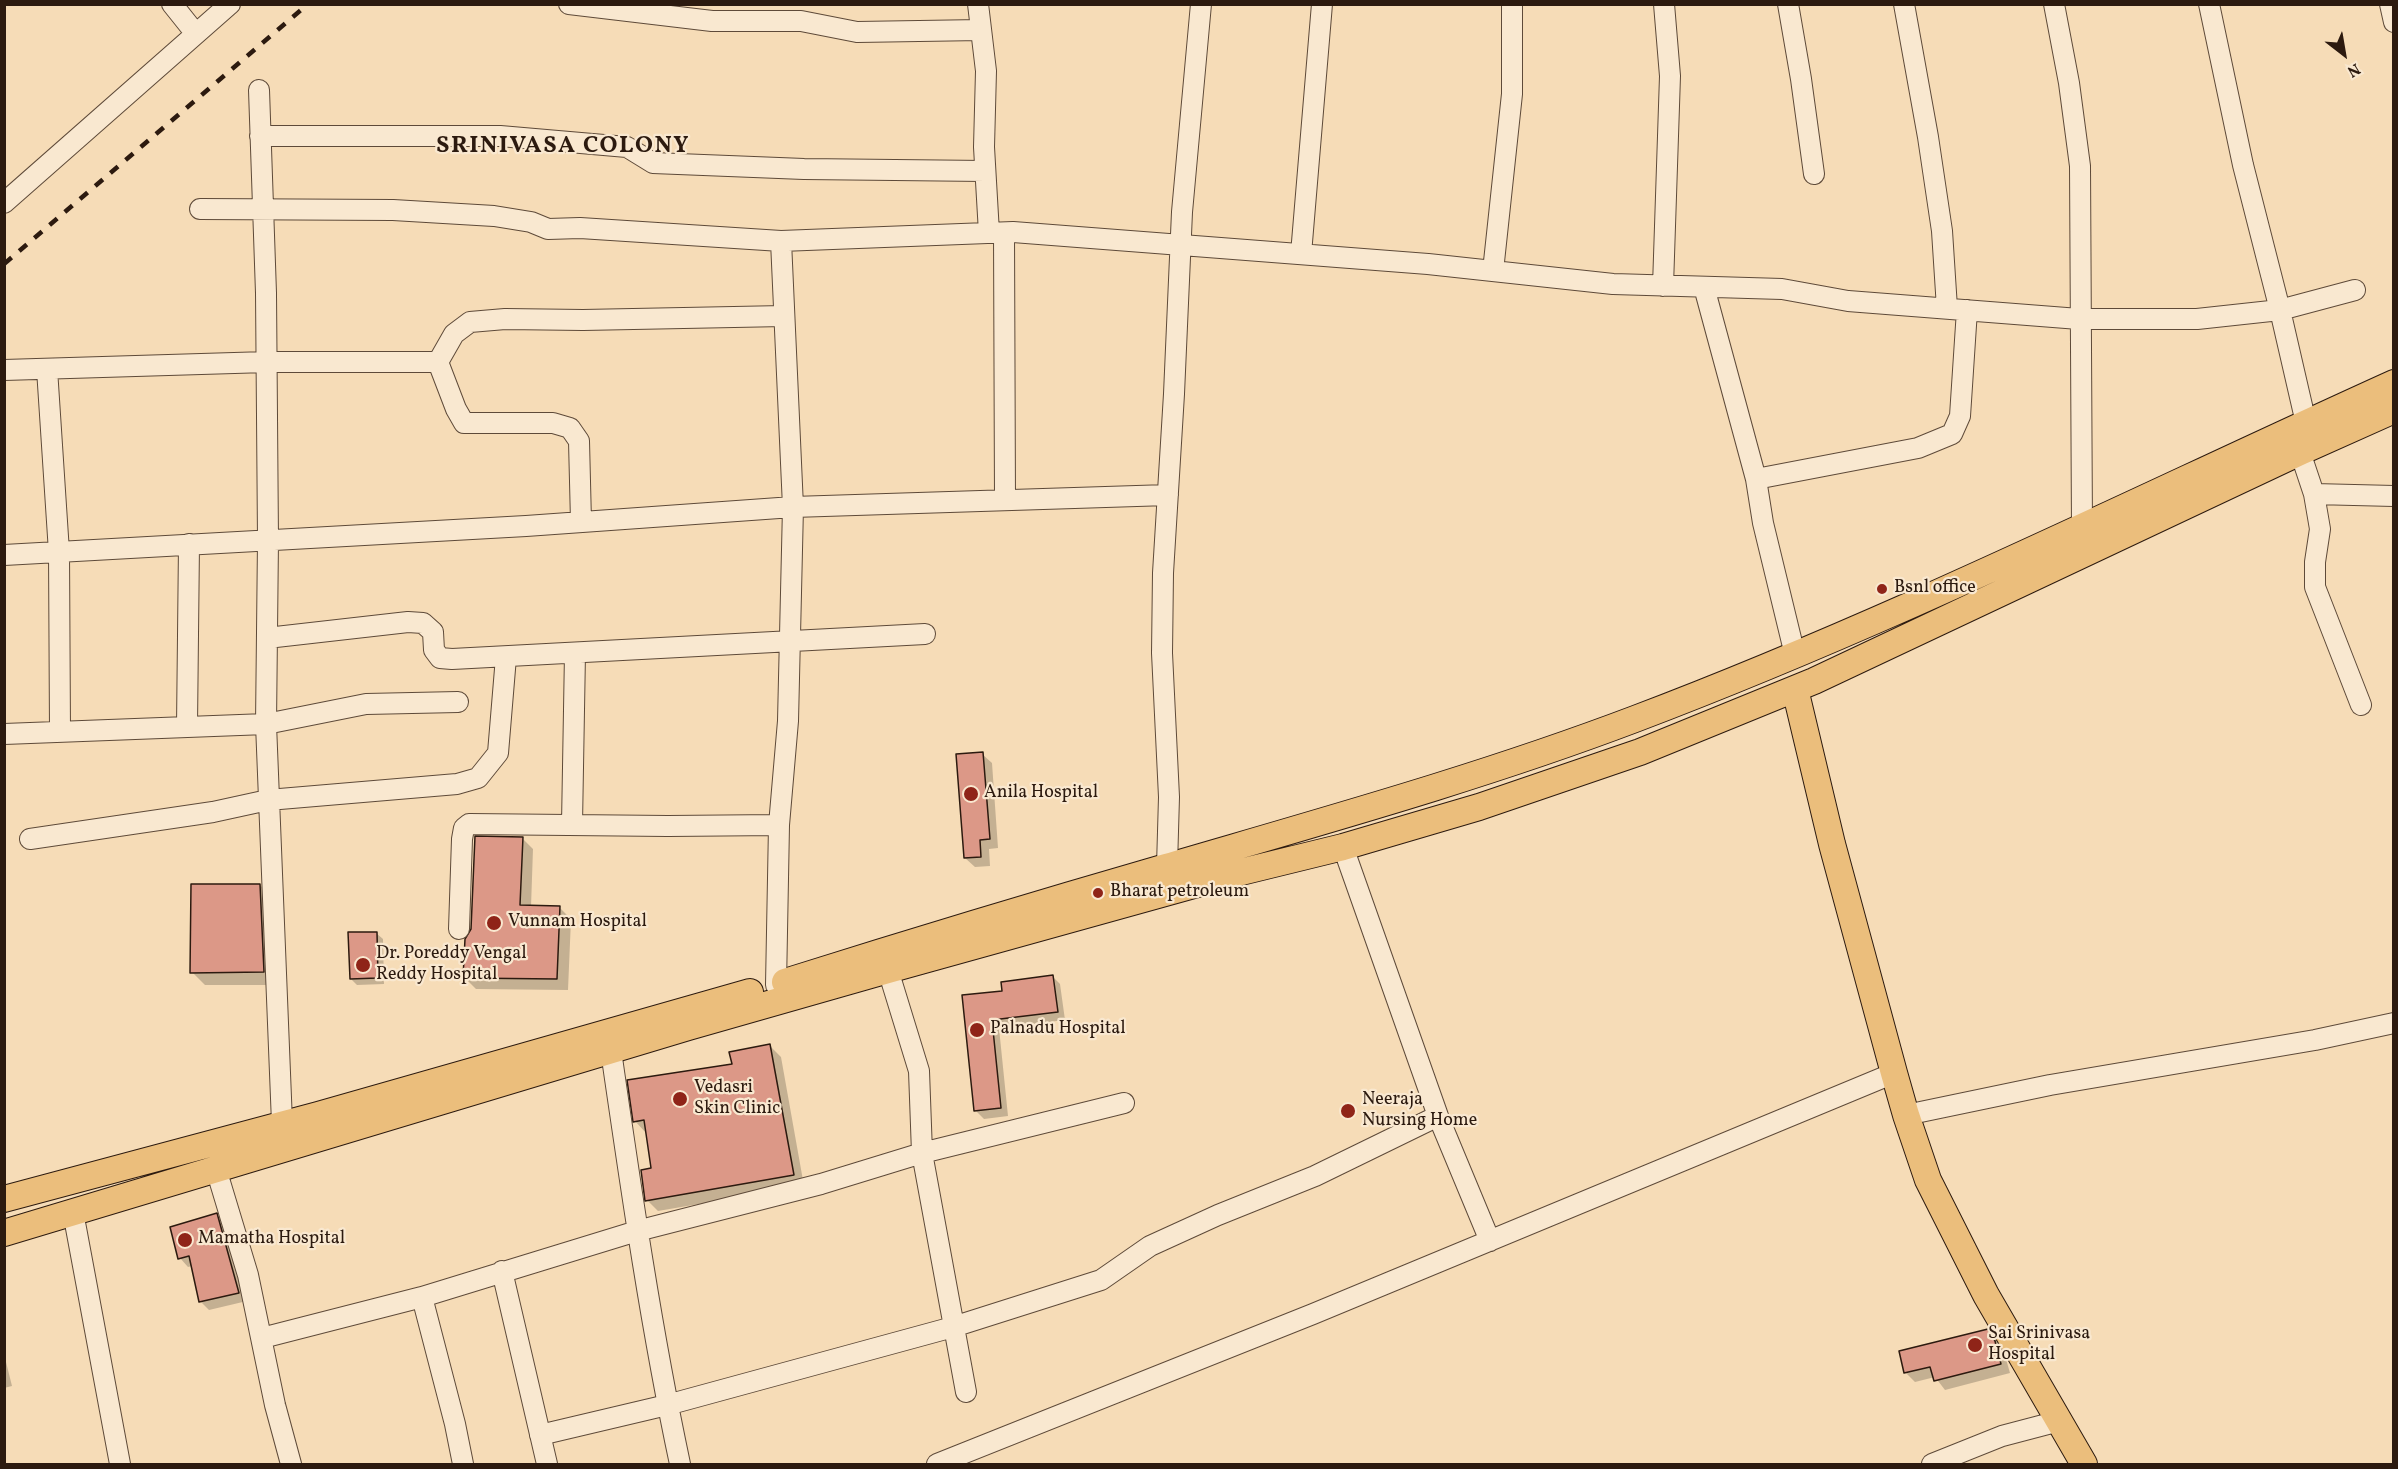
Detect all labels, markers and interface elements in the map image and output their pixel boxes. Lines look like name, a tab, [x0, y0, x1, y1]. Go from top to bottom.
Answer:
north arrow	[2314, 24, 2374, 84]
text: N	[2343, 57, 2364, 82]
district label: SRINIVASA COLONY	[436, 134, 690, 162]
place label: Bsnl office	[1894, 578, 1976, 600]
marker: Bsnl office	[1875, 582, 1889, 596]
place label: Anila Hospital	[984, 783, 1098, 805]
marker: Anila Hospital	[962, 785, 980, 803]
place label: Bharat petroleum	[1110, 882, 1249, 904]
marker: Bharat petroleum	[1091, 886, 1105, 900]
place label: Vunnam Hospital	[508, 912, 647, 934]
marker: Vunnam Hospital	[485, 914, 503, 932]
place label: Dr. Poreddy Vengal Reddy Hospital	[376, 944, 527, 986]
marker: Dr. Poreddy Vengal Reddy Hospital	[354, 956, 372, 974]
place label: Palnadu Hospital	[990, 1019, 1126, 1041]
marker: Palnadu Hospital	[968, 1021, 986, 1039]
place label: Vedasri Skin Clinic	[694, 1078, 780, 1120]
marker: Vedasri Skin Clinic	[671, 1090, 689, 1108]
place label: Neeraja Nursing Home	[1362, 1090, 1477, 1132]
marker: Neeraja Nursing Home	[1339, 1102, 1357, 1120]
place label: Mamatha Hospital	[198, 1229, 345, 1251]
marker: Mamatha Hospital	[176, 1231, 194, 1249]
place label: Sai Srinivasa Hospital	[1988, 1324, 2090, 1366]
marker: Sai Srinivasa Hospital	[1966, 1336, 1984, 1354]

